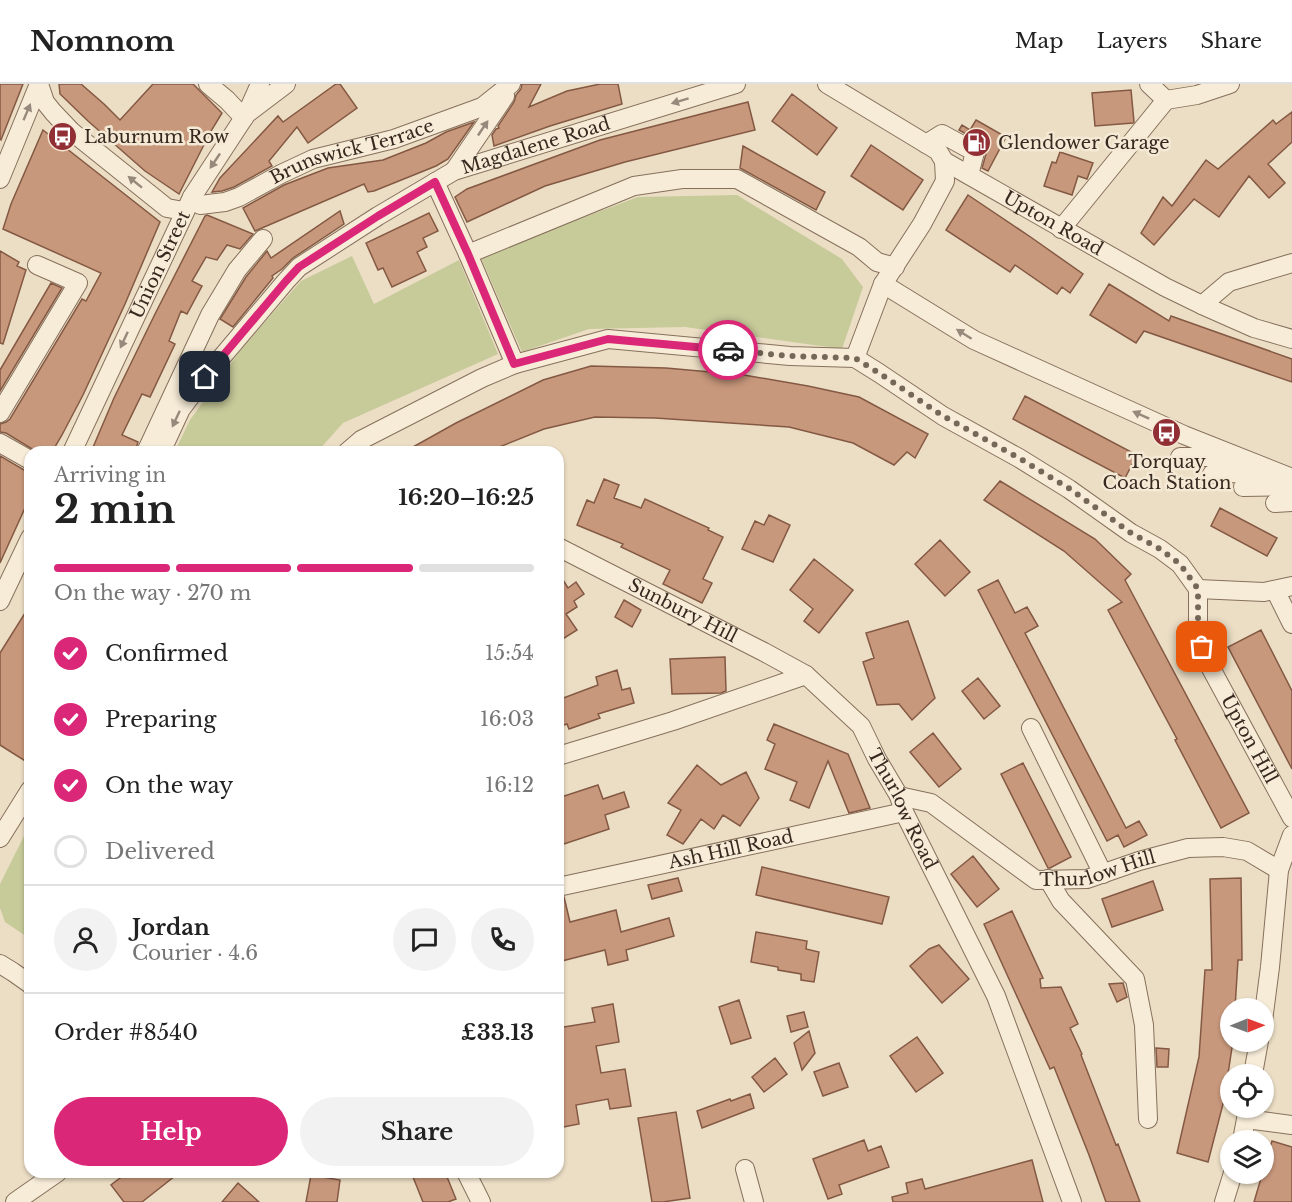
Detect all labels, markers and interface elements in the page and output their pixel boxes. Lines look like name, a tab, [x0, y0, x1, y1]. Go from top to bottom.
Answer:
text: Nomnom	[30, 24, 175, 59]
text: Map	[1015, 28, 1064, 54]
text: Layers	[1097, 28, 1168, 54]
text: Share	[1201, 28, 1262, 54]
one-way arrow	[671, 97, 689, 106]
one-way arrow	[22, 103, 32, 121]
street label: Magdalene Road	[459, 113, 613, 179]
street label: Brunswick Terrace	[266, 114, 437, 189]
one-way arrow	[477, 120, 489, 136]
bus stop icon: Laburnum Row	[47, 121, 79, 153]
place label: Laburnum Row	[84, 126, 230, 148]
fuel station icon: Glendower Garage	[961, 127, 993, 159]
place label: Glendower Garage	[998, 132, 1170, 154]
one-way arrow	[209, 153, 221, 169]
one-way arrow	[127, 176, 143, 189]
street label: Upton Road	[999, 186, 1107, 260]
street label: Union Street	[125, 207, 195, 322]
courier	[698, 320, 758, 380]
one-way arrow	[956, 329, 972, 340]
one-way arrow	[119, 332, 128, 349]
icon: car	[712, 334, 745, 367]
pin	[179, 351, 230, 402]
icon: home	[188, 360, 221, 393]
one-way arrow	[172, 411, 181, 428]
one-way arrow	[1133, 411, 1150, 420]
bus stop icon: Torquay Coach Station	[1151, 417, 1183, 449]
place label: Torquay Coach Station	[1103, 451, 1231, 494]
text: Arriving in	[54, 463, 166, 487]
text: 16:20–16:25	[398, 484, 534, 511]
text: 2 min	[54, 485, 175, 534]
street label: Sunbury Hill	[625, 574, 741, 648]
text: On the way · 270 m	[54, 581, 251, 605]
pin	[1176, 621, 1227, 672]
icon: bag	[1185, 630, 1218, 663]
icon: check	[54, 637, 87, 670]
text: Confirmed	[105, 640, 228, 667]
text: 15:54	[485, 641, 534, 665]
street label: Upton Hill	[1216, 691, 1282, 787]
icon: check	[54, 703, 87, 736]
text: Preparing	[105, 706, 216, 733]
text: 16:03	[480, 707, 534, 731]
street label: Thurlow Road	[863, 745, 942, 873]
icon: check	[54, 769, 87, 802]
text: On the way	[105, 772, 233, 799]
text: 16:12	[485, 773, 534, 797]
street label: Ash Hill Road	[665, 825, 796, 874]
text: Delivered	[105, 838, 215, 865]
street label: Thurlow Hill	[1039, 846, 1158, 891]
button: person	[54, 908, 117, 971]
button: chat	[393, 908, 456, 971]
button: phone	[471, 908, 534, 971]
text: Jordan	[132, 914, 210, 941]
text: Courier · 4.6	[132, 941, 258, 965]
north arrow	[1220, 998, 1274, 1052]
map controls	[1220, 998, 1274, 1184]
text: Order #8540	[54, 1019, 198, 1046]
text: £33.13	[461, 1019, 534, 1046]
button: locate	[1220, 1064, 1274, 1118]
button: Help	[54, 1097, 288, 1166]
button: Share	[300, 1097, 534, 1166]
button: layers	[1220, 1130, 1274, 1184]

